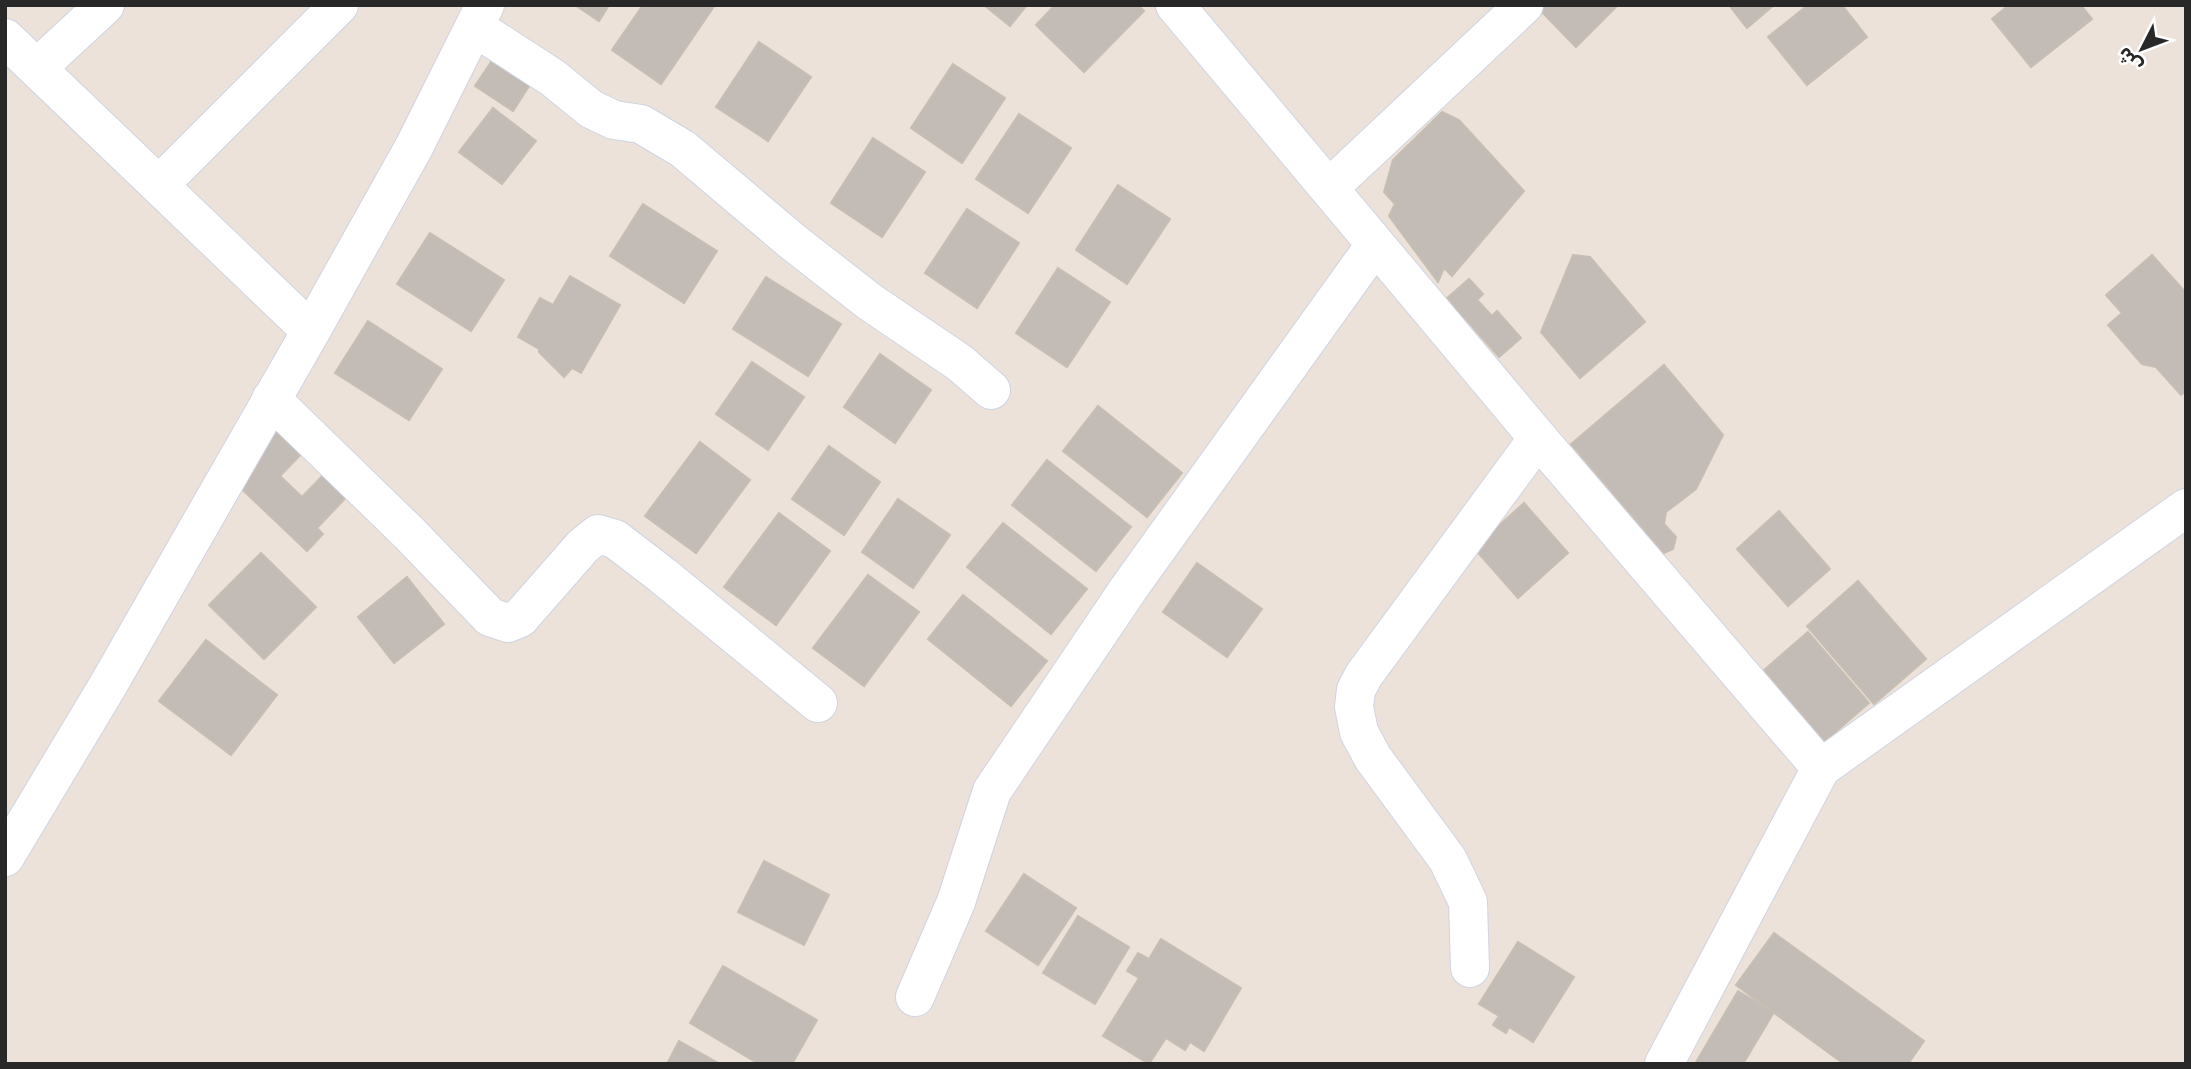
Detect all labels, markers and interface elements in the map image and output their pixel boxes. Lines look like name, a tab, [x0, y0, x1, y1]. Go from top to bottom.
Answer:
north arrow	[2107, 14, 2177, 84]
text: ش	[2113, 43, 2147, 77]

